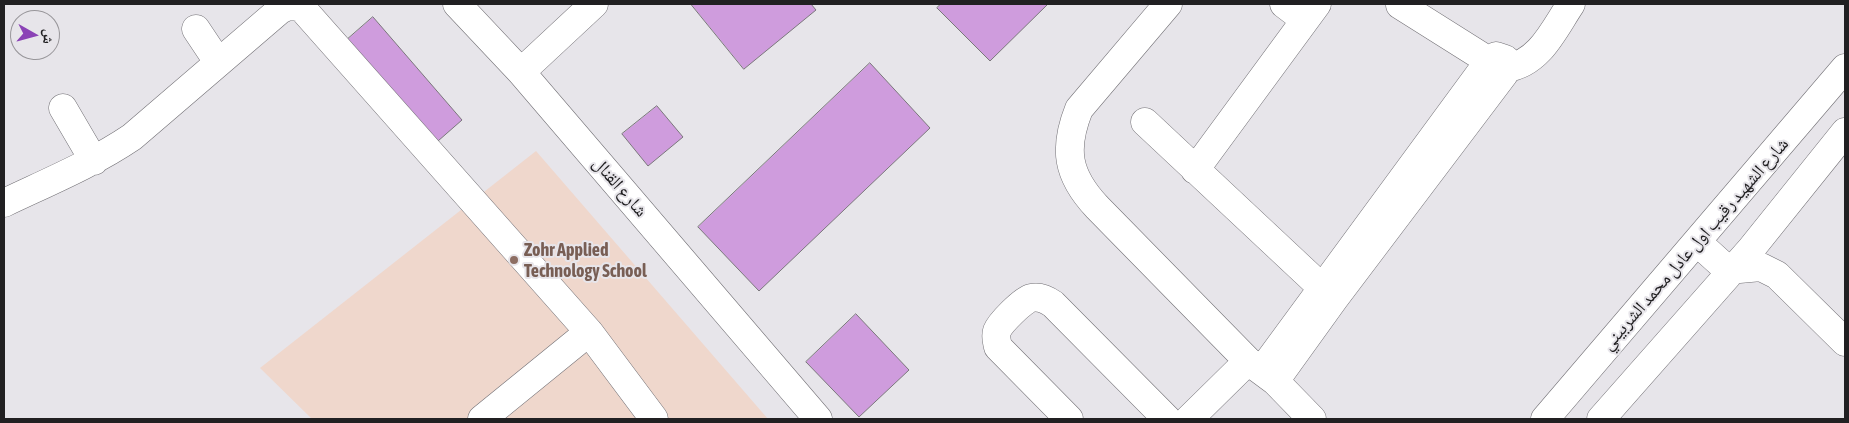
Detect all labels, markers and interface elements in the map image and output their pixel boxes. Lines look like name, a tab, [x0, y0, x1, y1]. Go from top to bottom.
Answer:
north arrow	[10, 10, 60, 60]
text: ش	[40, 28, 58, 45]
street label: شارع الشهيد رقيب اول عادل محمد الشربيني	[1597, 133, 1793, 355]
street label: شارع القنال	[588, 153, 652, 221]
place label: Zohr Applied Technology School	[524, 239, 647, 282]
marker: Zohr Applied Technology School	[508, 254, 520, 266]

